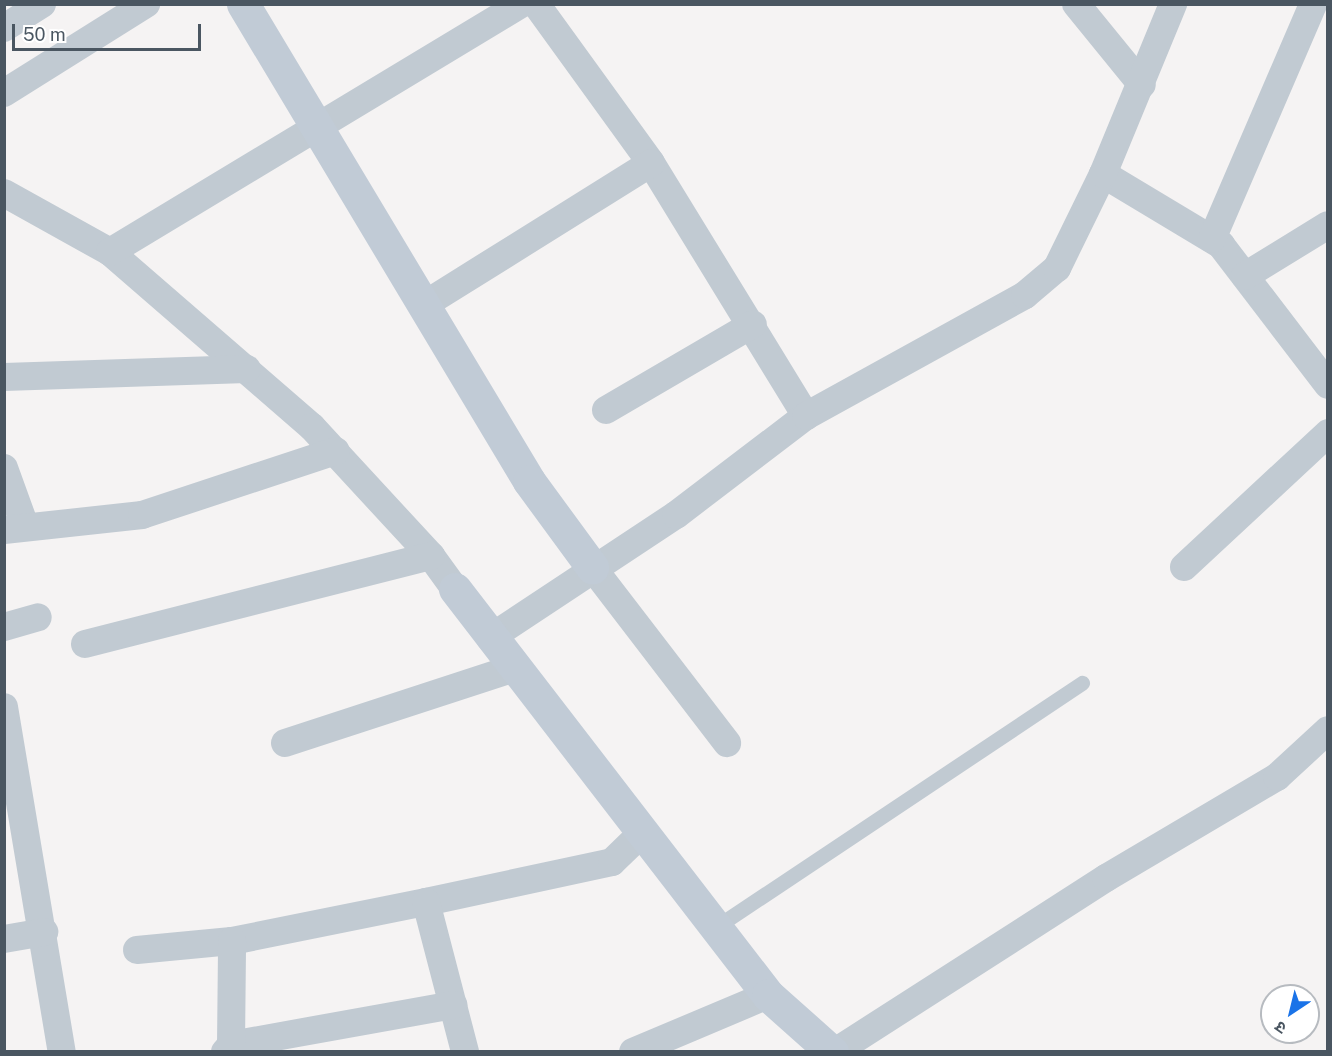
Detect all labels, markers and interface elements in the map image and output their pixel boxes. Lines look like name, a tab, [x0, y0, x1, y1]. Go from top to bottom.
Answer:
scale bar	[15, 12, 204, 50]
text: 50 m	[23, 24, 66, 45]
north arrow	[1260, 984, 1320, 1044]
text: उ	[1271, 1017, 1290, 1038]

